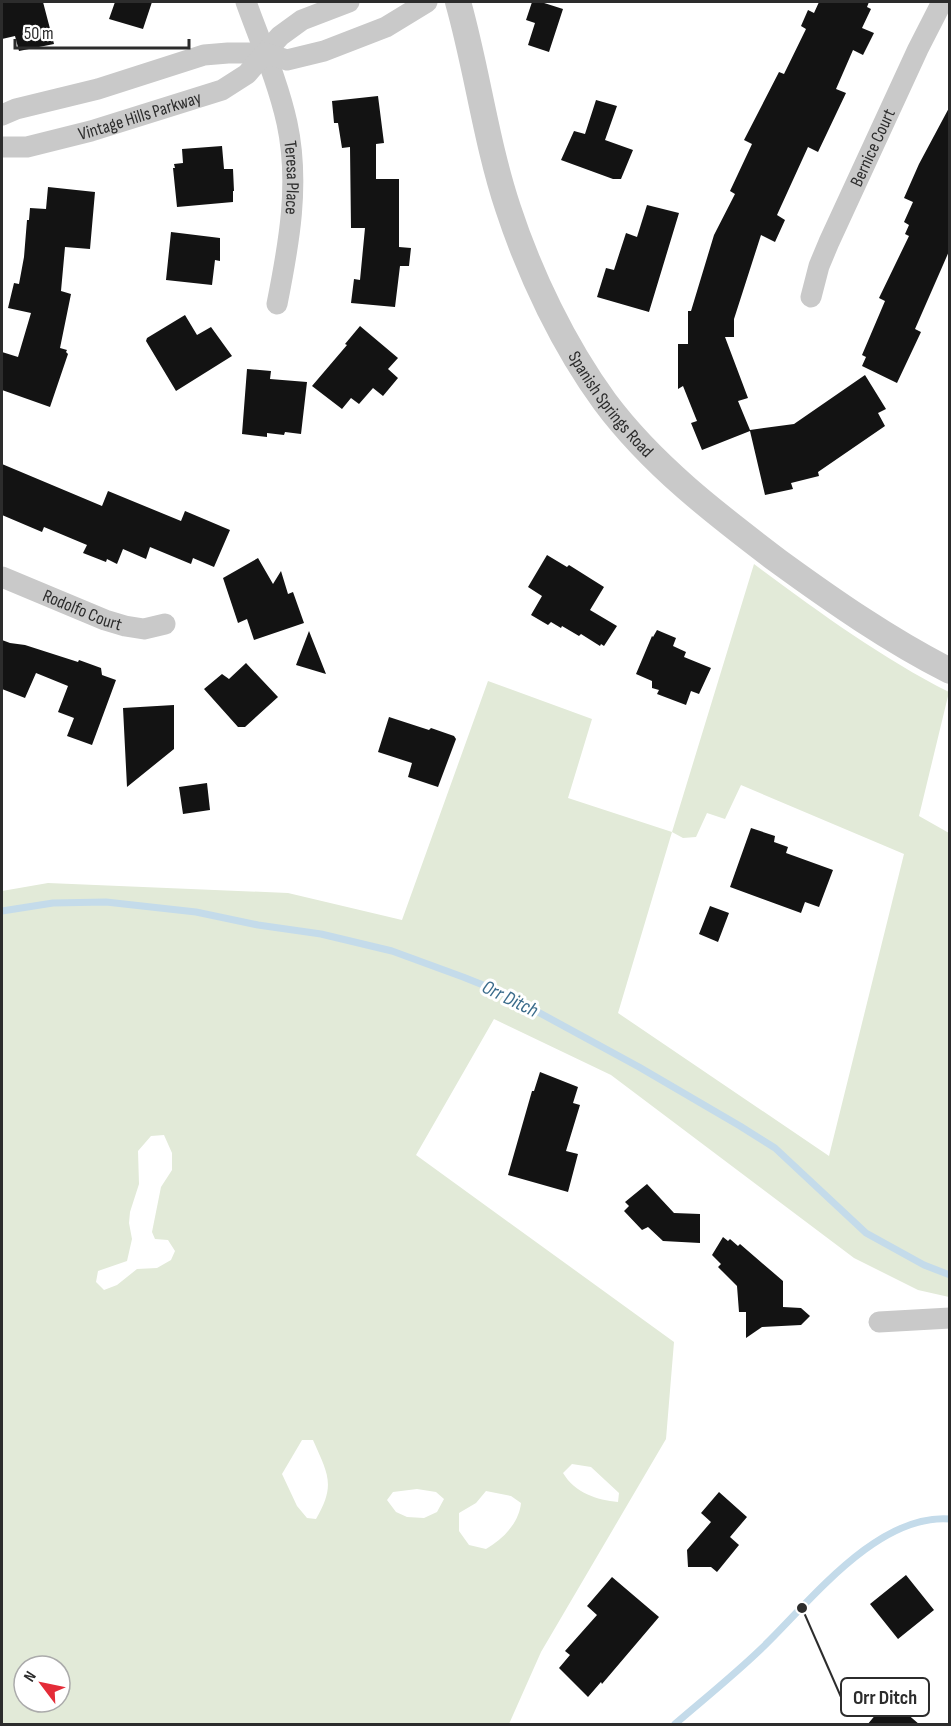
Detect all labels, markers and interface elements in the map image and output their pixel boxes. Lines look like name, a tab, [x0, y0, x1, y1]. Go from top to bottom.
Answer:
scale bar	[15, 12, 189, 50]
text: 50 m	[24, 23, 54, 44]
street label: Vintage Hills Parkway	[76, 87, 204, 144]
street label: Bernice Court	[846, 105, 900, 190]
street label: Teresa Place	[280, 140, 303, 216]
street label: Spanish Springs Road	[564, 347, 658, 462]
street label: Rodolfo Court	[40, 585, 125, 635]
water label: Orr Ditch	[478, 975, 542, 1023]
north arrow	[12, 1654, 72, 1714]
text: N	[20, 1668, 41, 1686]
callout: Orr Ditch	[841, 1678, 929, 1716]
text: Orr Ditch	[853, 1686, 917, 1710]

